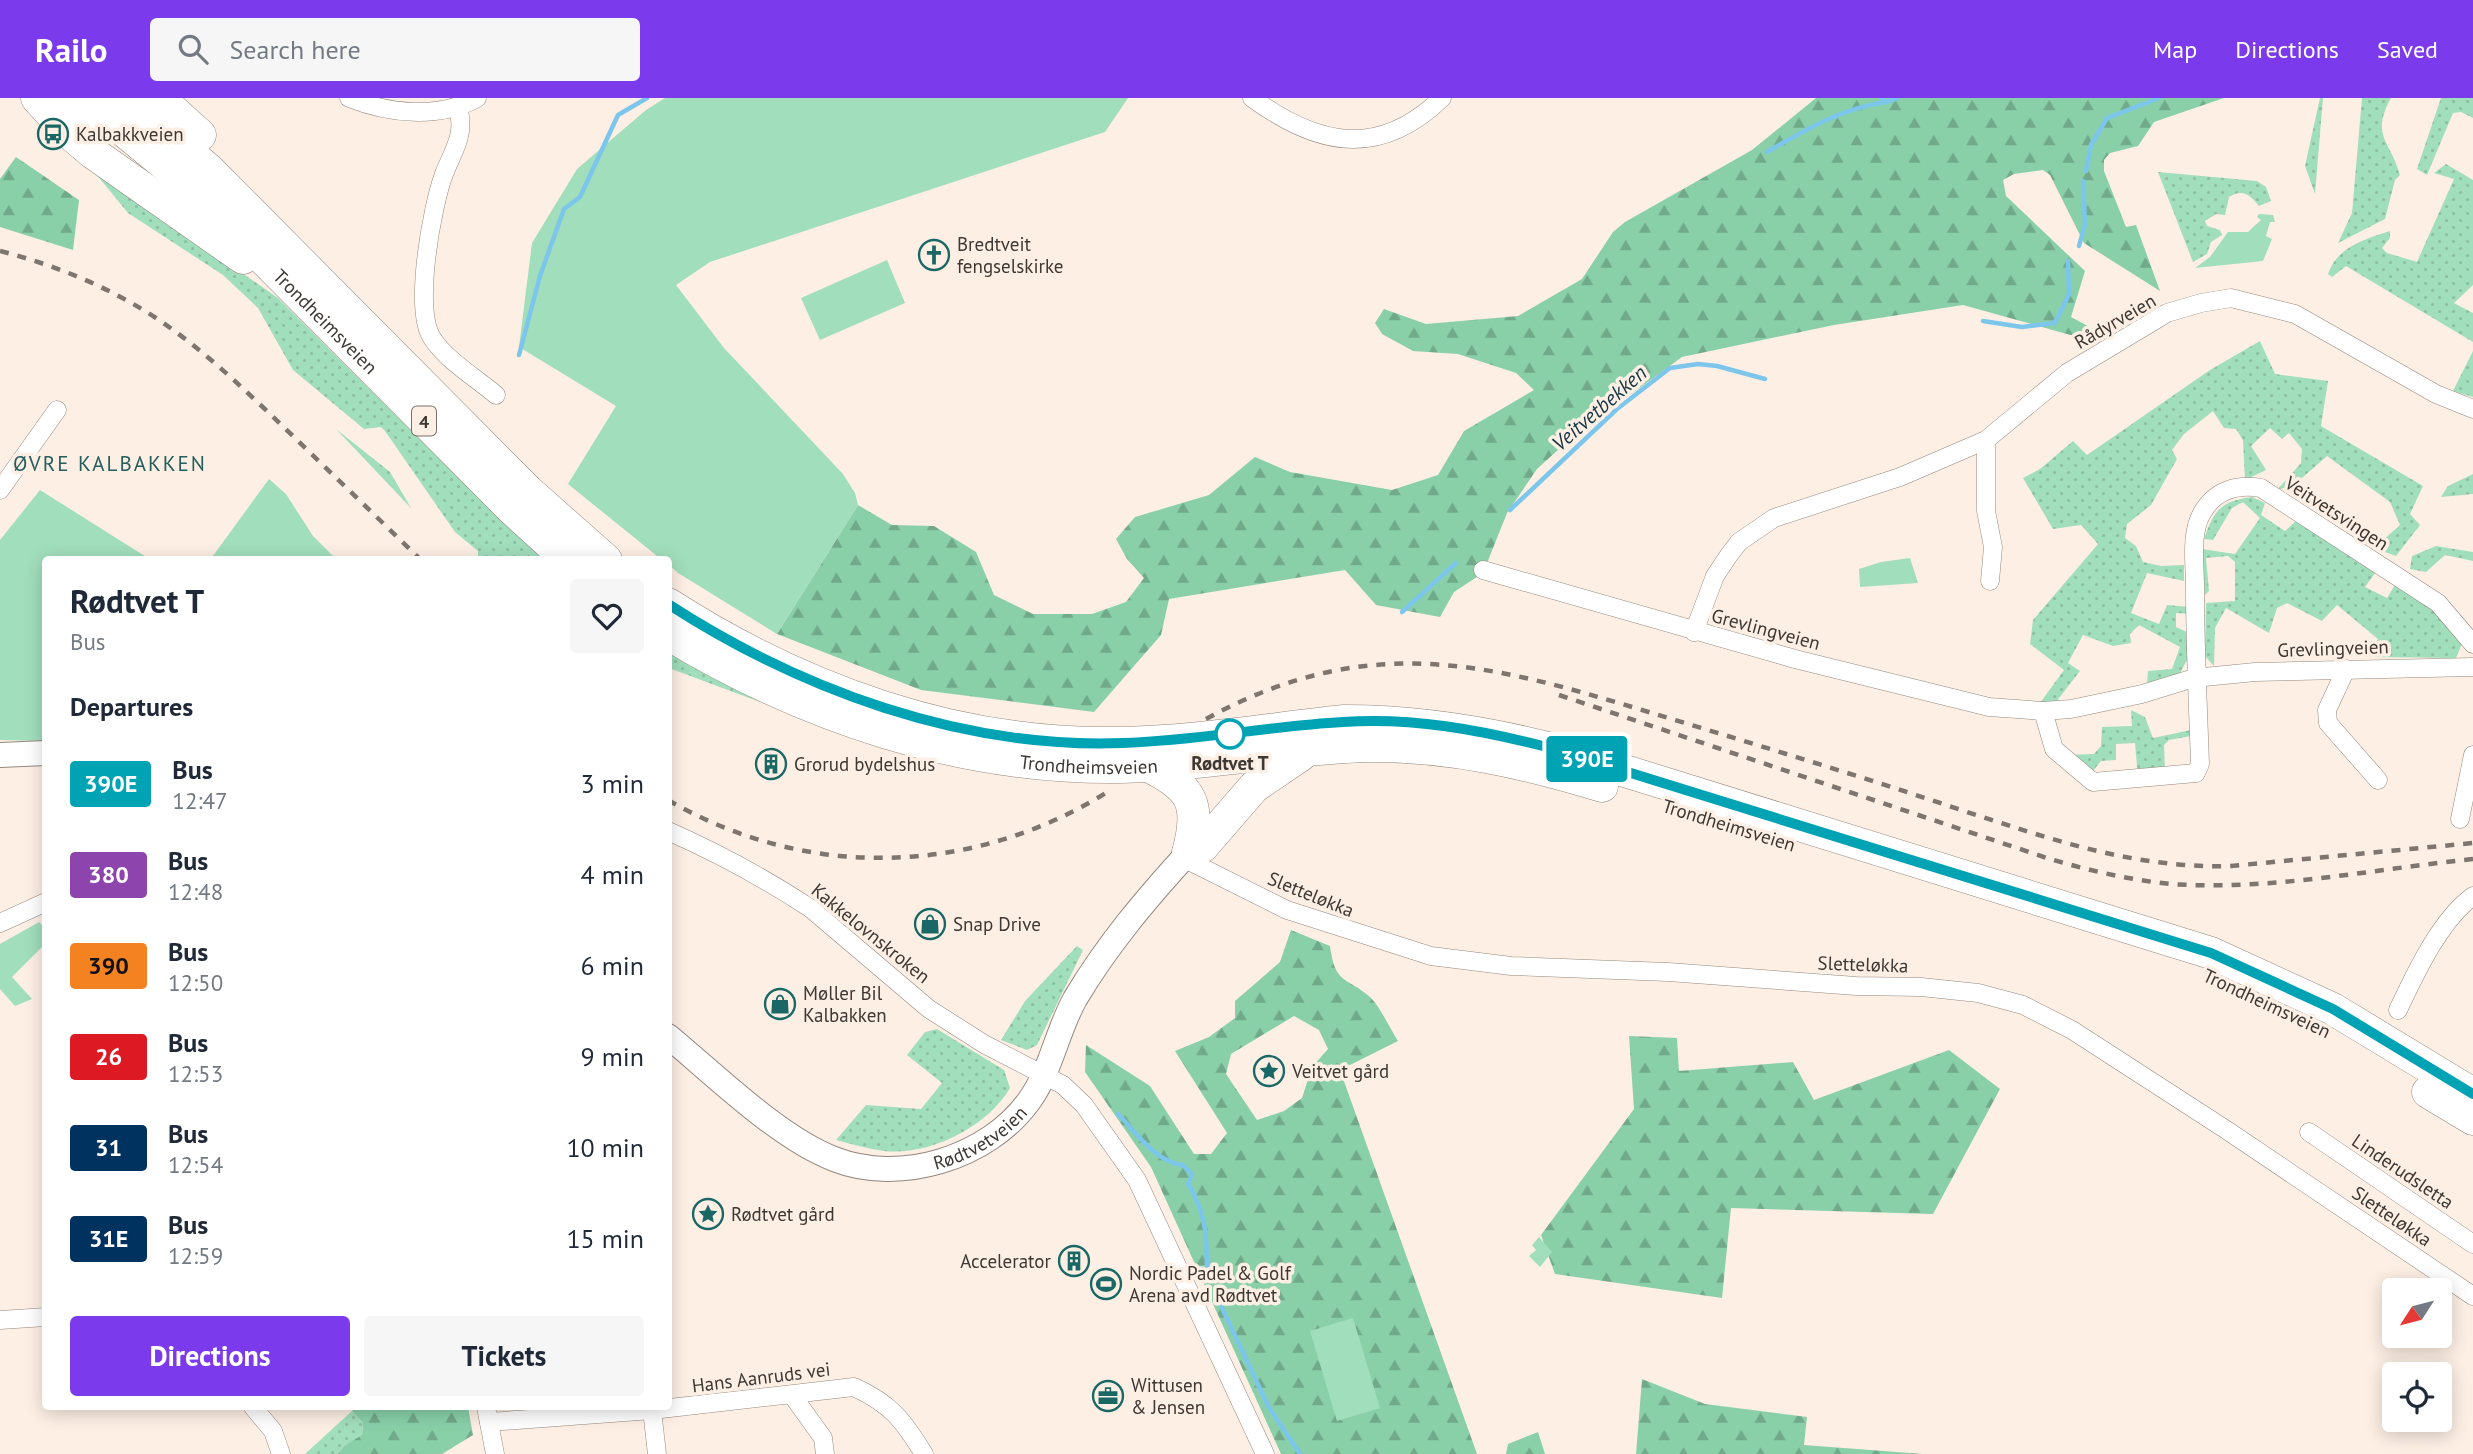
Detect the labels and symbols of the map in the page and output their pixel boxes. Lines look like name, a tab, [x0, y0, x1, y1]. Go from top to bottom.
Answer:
bus stop icon: Kalbakkveien	[36, 117, 70, 151]
place label: Kalbakkveien	[76, 122, 184, 146]
place label: Bredtveit fengselskirke	[957, 232, 1063, 278]
church icon: Bredtveit fengselskirke	[917, 238, 951, 272]
street label: Trondheimsveien	[268, 264, 383, 379]
street label: Rådyrveien	[2070, 288, 2160, 354]
water label: Veitvetbekken	[1546, 359, 1652, 457]
road number: 4	[412, 407, 436, 436]
district label: ØVRE KALBAKKEN	[13, 450, 207, 477]
street label: Veitvetsvingen	[2280, 470, 2393, 555]
street label: Grevlingveien	[1709, 603, 1823, 655]
street label: Grevlingveien	[2277, 634, 2389, 662]
marker: Rødtvet T	[1215, 719, 1245, 749]
line badge: 390E	[1538, 736, 1636, 782]
building icon: Grorud bydelshus	[754, 747, 788, 781]
street label: Trondheimsveien	[1018, 749, 1158, 779]
place label: Rødtvet T	[1191, 751, 1269, 775]
place label: Grorud bydelshus	[794, 752, 935, 776]
street label: Trondheimsveien	[1659, 793, 1799, 857]
street label: Sletteløkka	[1264, 866, 1358, 922]
street label: Kakkelovnskroken	[807, 878, 935, 988]
shop icon: Snap Drive	[913, 907, 947, 941]
place label: Snap Drive	[953, 912, 1041, 936]
street label: Sletteløkka	[1817, 950, 1909, 978]
street label: Trondheimsveien	[2199, 963, 2335, 1043]
place label: Møller Bil Kalbakken	[803, 981, 887, 1027]
shop icon: Møller Bil Kalbakken	[763, 987, 797, 1021]
place icon: Veitvet gård	[1252, 1054, 1286, 1088]
place label: Veitvet gård	[1291, 1059, 1389, 1083]
street label: Rødtvetveien	[930, 1101, 1032, 1175]
street label: Linderudsletta	[2348, 1128, 2458, 1214]
street label: Sletteløkka	[2348, 1181, 2436, 1251]
place icon: Rødtvet gård	[691, 1197, 725, 1231]
place label: Rødtvet gård	[731, 1202, 835, 1226]
building icon: Accelerator	[1057, 1244, 1091, 1278]
place label: Accelerator	[960, 1249, 1052, 1273]
place label: Nordic Padel & Golf Arena avd Rødtvet	[1129, 1261, 1292, 1307]
sports icon: Nordic Padel & Golf Arena avd Rødtvet	[1089, 1267, 1123, 1301]
north arrow	[2382, 1278, 2452, 1348]
street label: Hans Aanruds vei	[690, 1357, 832, 1397]
place label: Wittusen & Jensen	[1131, 1373, 1205, 1419]
office icon: Wittusen & Jensen	[1091, 1379, 1125, 1413]

